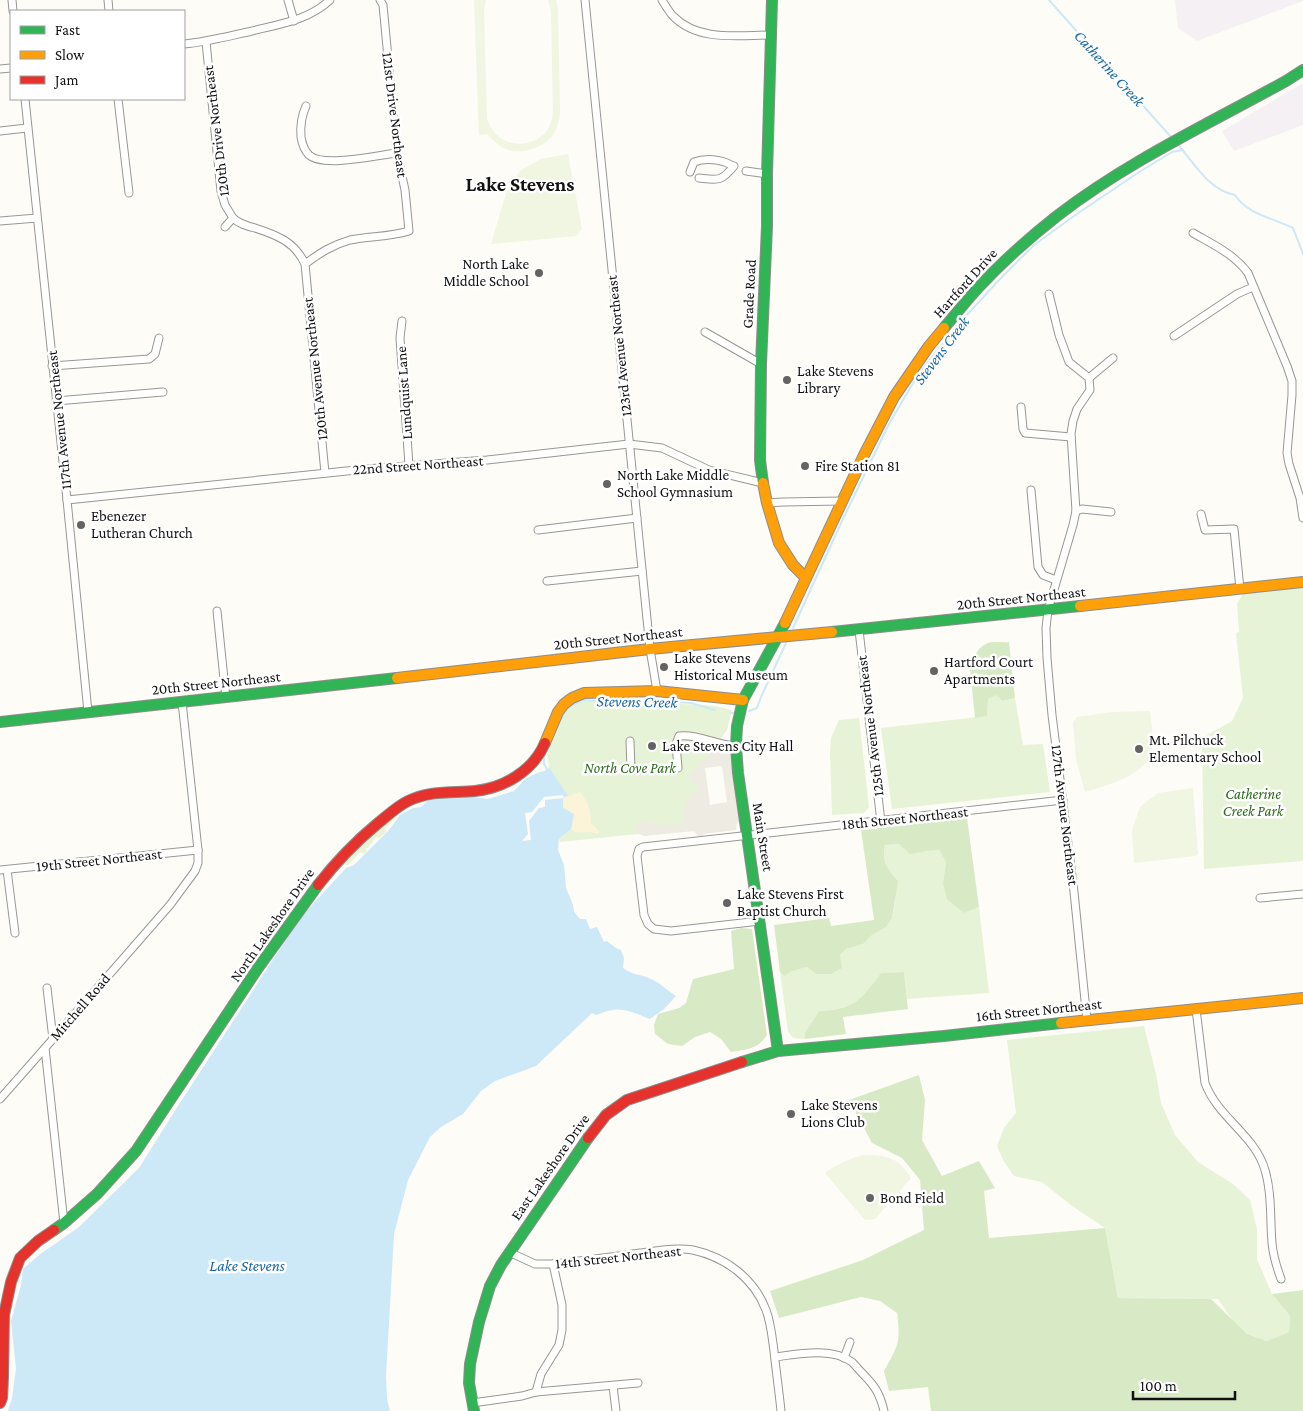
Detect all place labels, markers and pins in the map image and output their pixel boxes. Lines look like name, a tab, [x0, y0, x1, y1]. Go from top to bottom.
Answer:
place label: North Lake Middle School	[443, 256, 529, 289]
marker: North Lake Middle School	[533, 267, 545, 279]
place label: Lake Stevens Library	[797, 363, 874, 397]
marker: Lake Stevens Library	[781, 374, 793, 386]
place label: Fire Station 81	[815, 458, 900, 474]
marker: Fire Station 81	[799, 460, 811, 472]
place label: North Lake Middle School Gymnasium	[617, 467, 733, 501]
marker: North Lake Middle School Gymnasium	[601, 478, 613, 490]
place label: Ebenezer Lutheran Church	[91, 508, 193, 541]
marker: Ebenezer Lutheran Church	[75, 519, 87, 531]
place label: Lake Stevens Historical Museum	[674, 650, 788, 683]
place label: Hartford Court Apartments	[944, 654, 1034, 688]
marker: Lake Stevens Historical Museum	[658, 661, 670, 673]
marker: Hartford Court Apartments	[928, 665, 940, 677]
place label: Mt. Pilchuck Elementary School	[1149, 732, 1261, 766]
place label: Lake Stevens City Hall	[662, 738, 794, 755]
marker: Lake Stevens City Hall	[646, 740, 658, 752]
marker: Mt. Pilchuck Elementary School	[1133, 743, 1145, 755]
place label: Lake Stevens First Baptist Church	[737, 886, 845, 920]
marker: Lake Stevens First Baptist Church	[721, 897, 733, 909]
place label: Lake Stevens Lions Club	[801, 1097, 878, 1130]
marker: Lake Stevens Lions Club	[785, 1108, 797, 1120]
place label: Bond Field	[880, 1190, 944, 1206]
marker: Bond Field	[864, 1192, 876, 1204]

